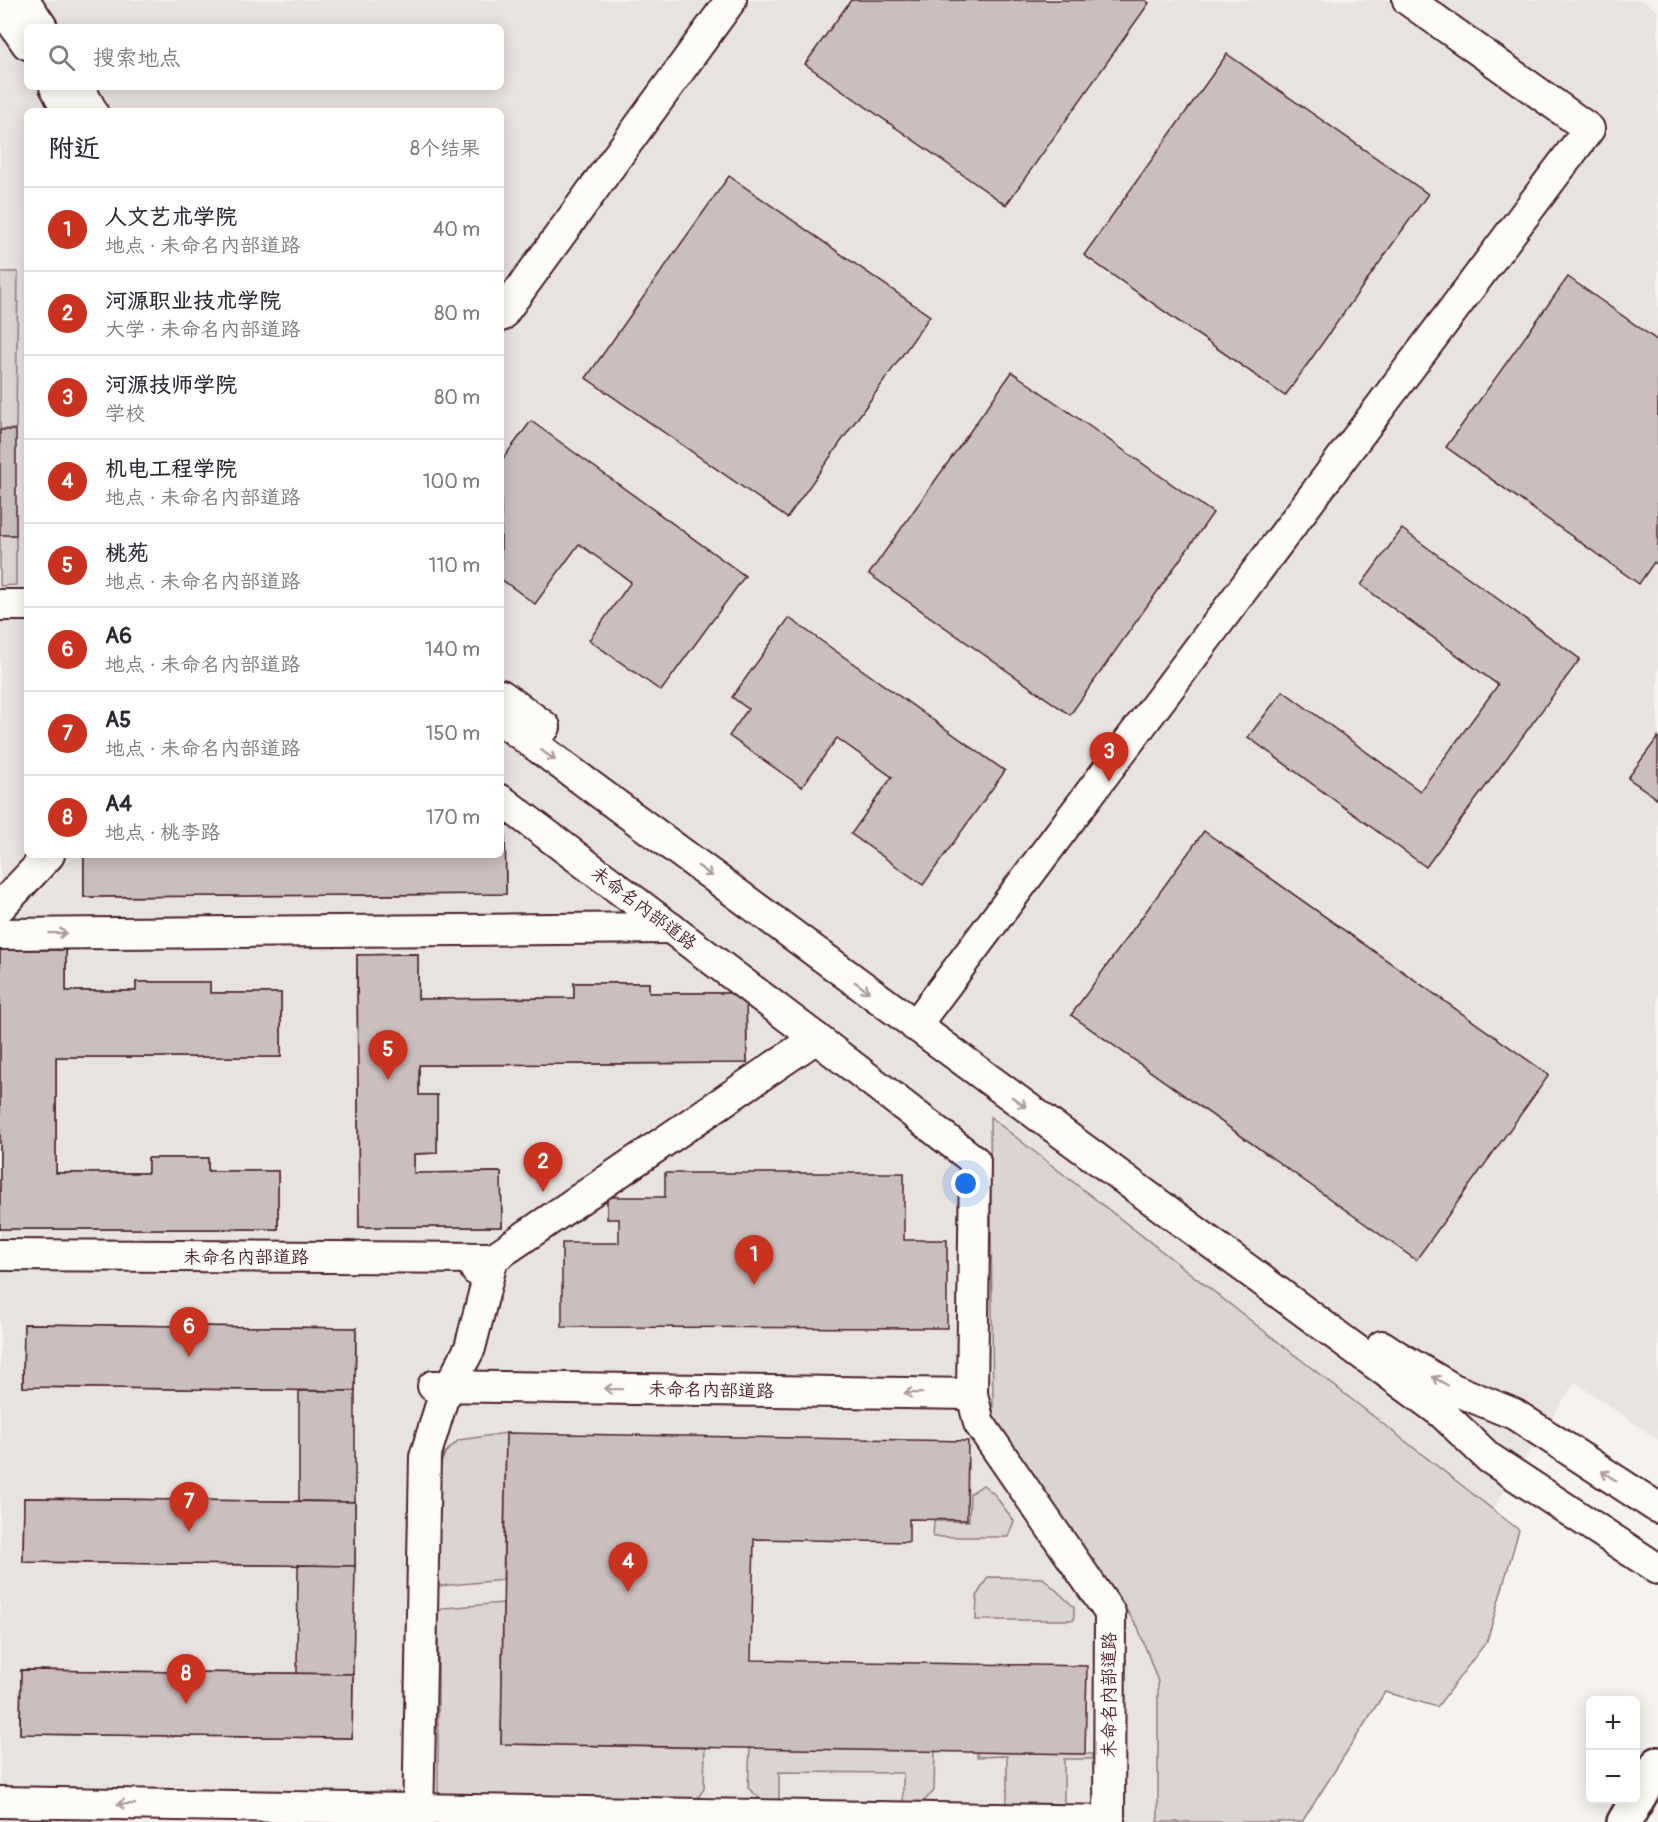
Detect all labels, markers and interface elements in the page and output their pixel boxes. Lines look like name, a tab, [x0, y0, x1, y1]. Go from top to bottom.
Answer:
search box	[24, 24, 504, 90]
icon: search	[45, 41, 78, 74]
text: 搜索地点	[93, 44, 181, 72]
text: 附近	[48, 133, 100, 165]
text: 8个结果	[410, 136, 480, 161]
text: 人文艺术学院	[105, 203, 237, 231]
text: 1	[64, 217, 71, 242]
text: 40 m	[433, 217, 480, 242]
text: 地点 · 未命名内部道路	[105, 233, 300, 258]
text: 河源职业技术学院	[105, 287, 281, 315]
text: 2	[62, 301, 73, 326]
text: 80 m	[434, 301, 480, 326]
text: 大学 · 未命名内部道路	[105, 317, 300, 342]
text: 河源技师学院	[105, 371, 237, 399]
text: 3	[62, 385, 73, 410]
text: 80 m	[434, 385, 480, 410]
text: 学校	[105, 401, 145, 426]
text: 机电工程学院	[105, 455, 237, 483]
text: 4	[62, 469, 73, 494]
text: 100 m	[423, 469, 480, 494]
text: 地点 · 未命名内部道路	[105, 485, 300, 510]
text: 桃苑	[105, 539, 149, 567]
text: 5	[62, 553, 73, 578]
text: 110 m	[429, 553, 480, 578]
text: 地点 · 未命名内部道路	[105, 569, 300, 594]
text: A6	[105, 622, 132, 650]
text: 6	[62, 637, 73, 662]
text: 140 m	[425, 637, 480, 662]
text: 地点 · 未命名内部道路	[105, 652, 300, 677]
text: A5	[105, 706, 131, 734]
text: 7	[62, 721, 73, 746]
text: 150 m	[426, 721, 480, 746]
pin: 3	[1090, 732, 1128, 782]
text: 地点 · 未命名内部道路	[105, 736, 300, 761]
one-way arrow	[540, 749, 556, 761]
text: A4	[105, 790, 132, 818]
text: 8	[62, 805, 73, 830]
text: 170 m	[426, 805, 480, 830]
text: 地点 · 桃李路	[105, 820, 220, 845]
street label: 未命名内部道路	[586, 861, 701, 955]
one-way arrow	[697, 865, 713, 877]
one-way arrow	[48, 927, 68, 939]
one-way arrow	[854, 980, 870, 993]
pin: 5	[368, 1030, 408, 1080]
one-way arrow	[1011, 1096, 1027, 1108]
pin: 2	[524, 1142, 562, 1192]
your location	[951, 1169, 980, 1198]
pin: 1	[734, 1236, 774, 1285]
street label: 未命名内部道路	[183, 1246, 309, 1269]
pin: 6	[170, 1308, 208, 1357]
one-way arrow	[1431, 1375, 1449, 1386]
street label: 未命名内部道路	[648, 1378, 774, 1403]
one-way arrow	[604, 1383, 624, 1395]
one-way arrow	[904, 1387, 924, 1399]
one-way arrow	[1601, 1470, 1618, 1482]
pin: 7	[170, 1482, 208, 1532]
pin: 4	[608, 1542, 648, 1592]
street label: 未命名内部道路	[1098, 1632, 1121, 1758]
pin: 8	[166, 1654, 206, 1704]
map controls	[1586, 1696, 1640, 1804]
button: +	[1586, 1696, 1640, 1750]
button: −	[1586, 1750, 1640, 1804]
one-way arrow	[117, 1798, 137, 1810]

